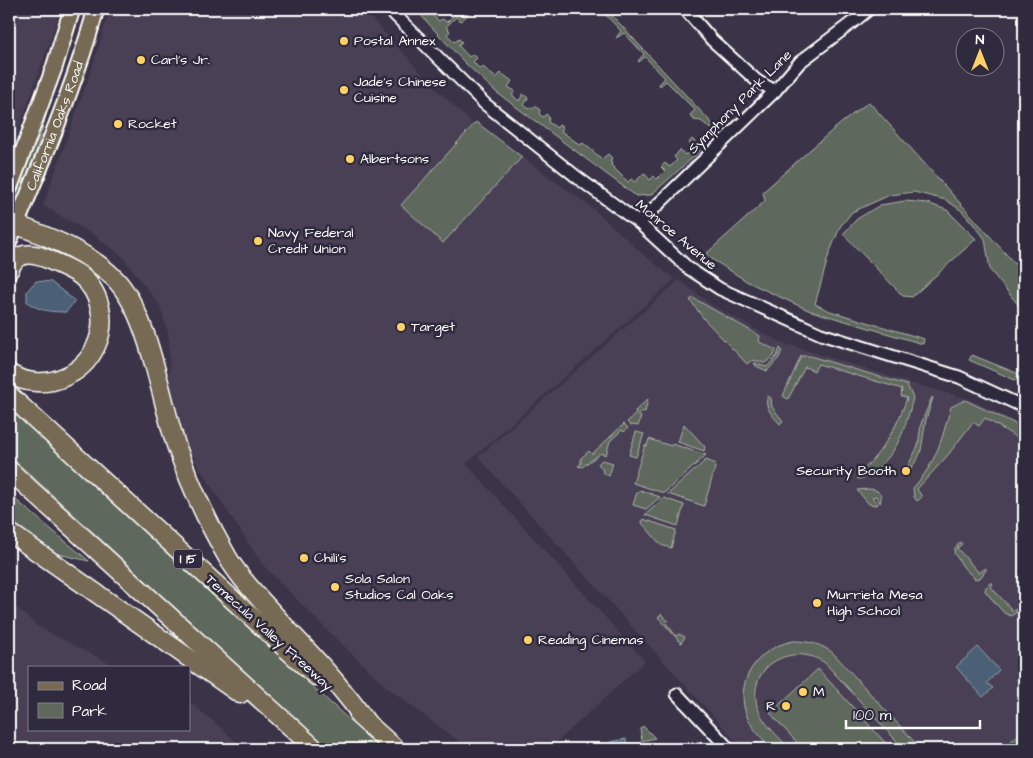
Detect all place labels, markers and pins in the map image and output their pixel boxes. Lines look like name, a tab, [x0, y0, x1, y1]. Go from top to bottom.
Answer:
place label: Postal Annex	[354, 31, 436, 51]
marker: Postal Annex	[338, 35, 350, 47]
place label: Carl's Jr.	[151, 50, 210, 70]
marker: Carl's Jr.	[135, 54, 147, 66]
place label: Jade's Chinese Cuisine	[354, 72, 447, 108]
marker: Jade's Chinese Cuisine	[338, 84, 350, 96]
place label: Rocket	[128, 114, 177, 134]
marker: Rocket	[112, 118, 124, 130]
place label: Albertsons	[360, 149, 429, 169]
marker: Albertsons	[344, 153, 356, 165]
place label: Navy Federal Credit Union	[268, 223, 354, 259]
marker: Navy Federal Credit Union	[252, 235, 264, 247]
place label: Target	[411, 317, 455, 337]
marker: Target	[395, 321, 407, 333]
place label: Security Booth	[796, 461, 896, 481]
marker: Security Booth	[900, 465, 912, 477]
place label: Chili's	[314, 548, 347, 568]
marker: Chili's	[298, 552, 310, 564]
place label: Sola Salon Studios Cal Oaks	[345, 569, 454, 605]
marker: Sola Salon Studios Cal Oaks	[329, 581, 341, 593]
place label: Murrieta Mesa High School	[827, 585, 923, 621]
marker: Murrieta Mesa High School	[811, 597, 823, 609]
place label: Reading Cinemas	[538, 630, 643, 650]
marker: Reading Cinemas	[522, 634, 534, 646]
place label: M	[813, 682, 825, 702]
marker: M	[797, 686, 809, 698]
place label: R	[766, 696, 776, 716]
marker: R	[780, 700, 792, 712]

